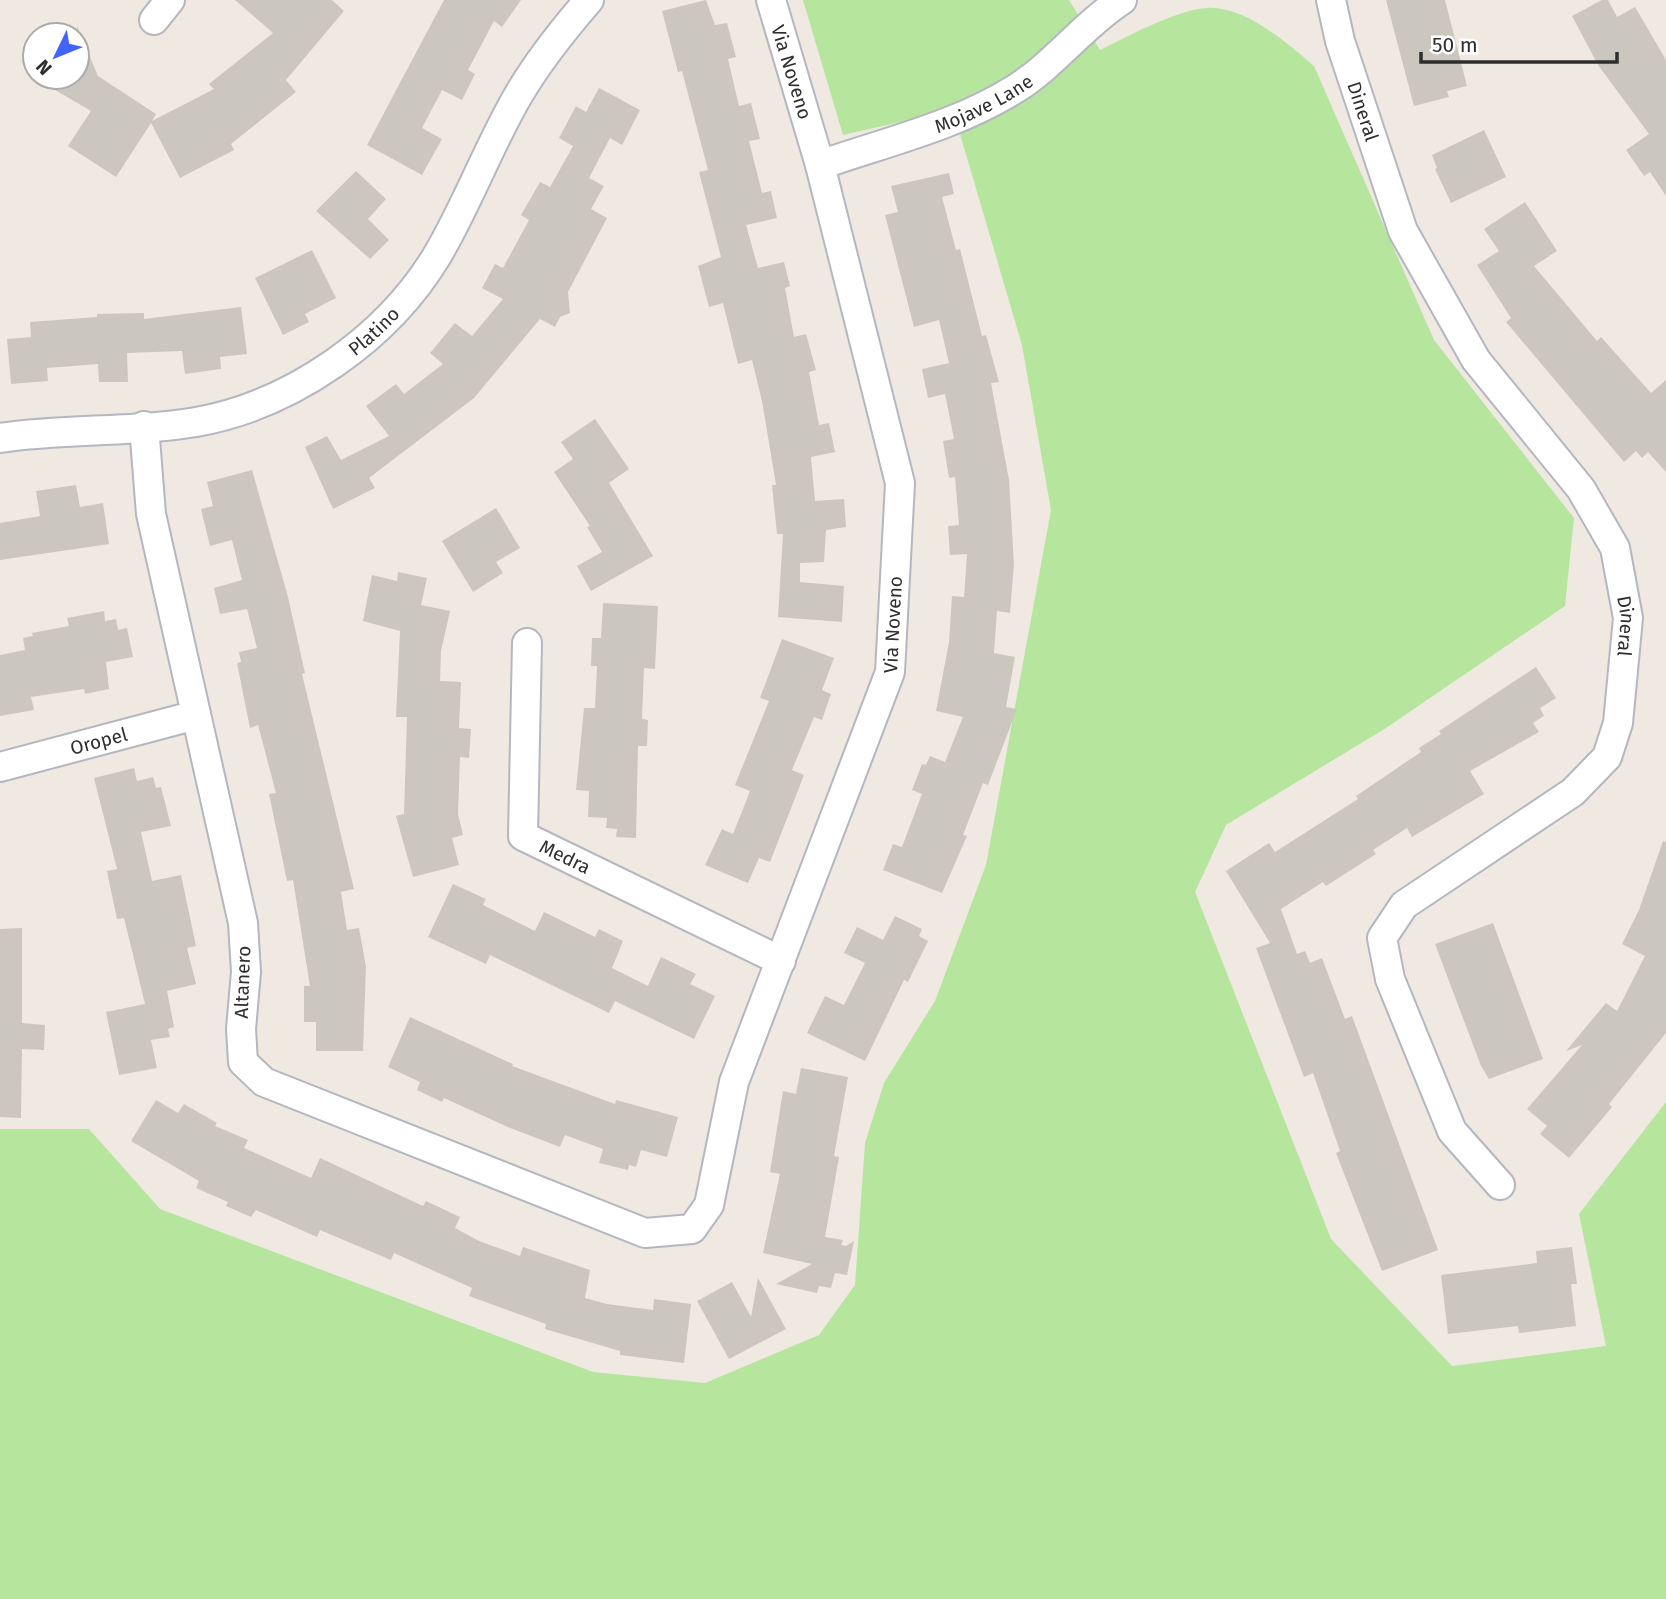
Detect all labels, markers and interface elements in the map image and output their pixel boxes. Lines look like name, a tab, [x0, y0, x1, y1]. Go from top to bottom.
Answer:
north arrow	[21, 21, 91, 91]
scale bar	[1421, 21, 1617, 65]
street label: Via Noveno	[766, 22, 817, 122]
text: 50 m	[1432, 32, 1478, 58]
text: N	[31, 55, 57, 80]
street label: Mojave Lane	[931, 70, 1037, 138]
street label: Dineral	[1342, 79, 1384, 145]
street label: Platino	[344, 302, 404, 361]
street label: Via Noveno	[879, 575, 907, 674]
street label: Dineral	[1612, 594, 1639, 658]
street label: Oropel	[68, 723, 130, 760]
street label: Medra	[536, 835, 594, 879]
street label: Altanero	[230, 945, 255, 1019]

